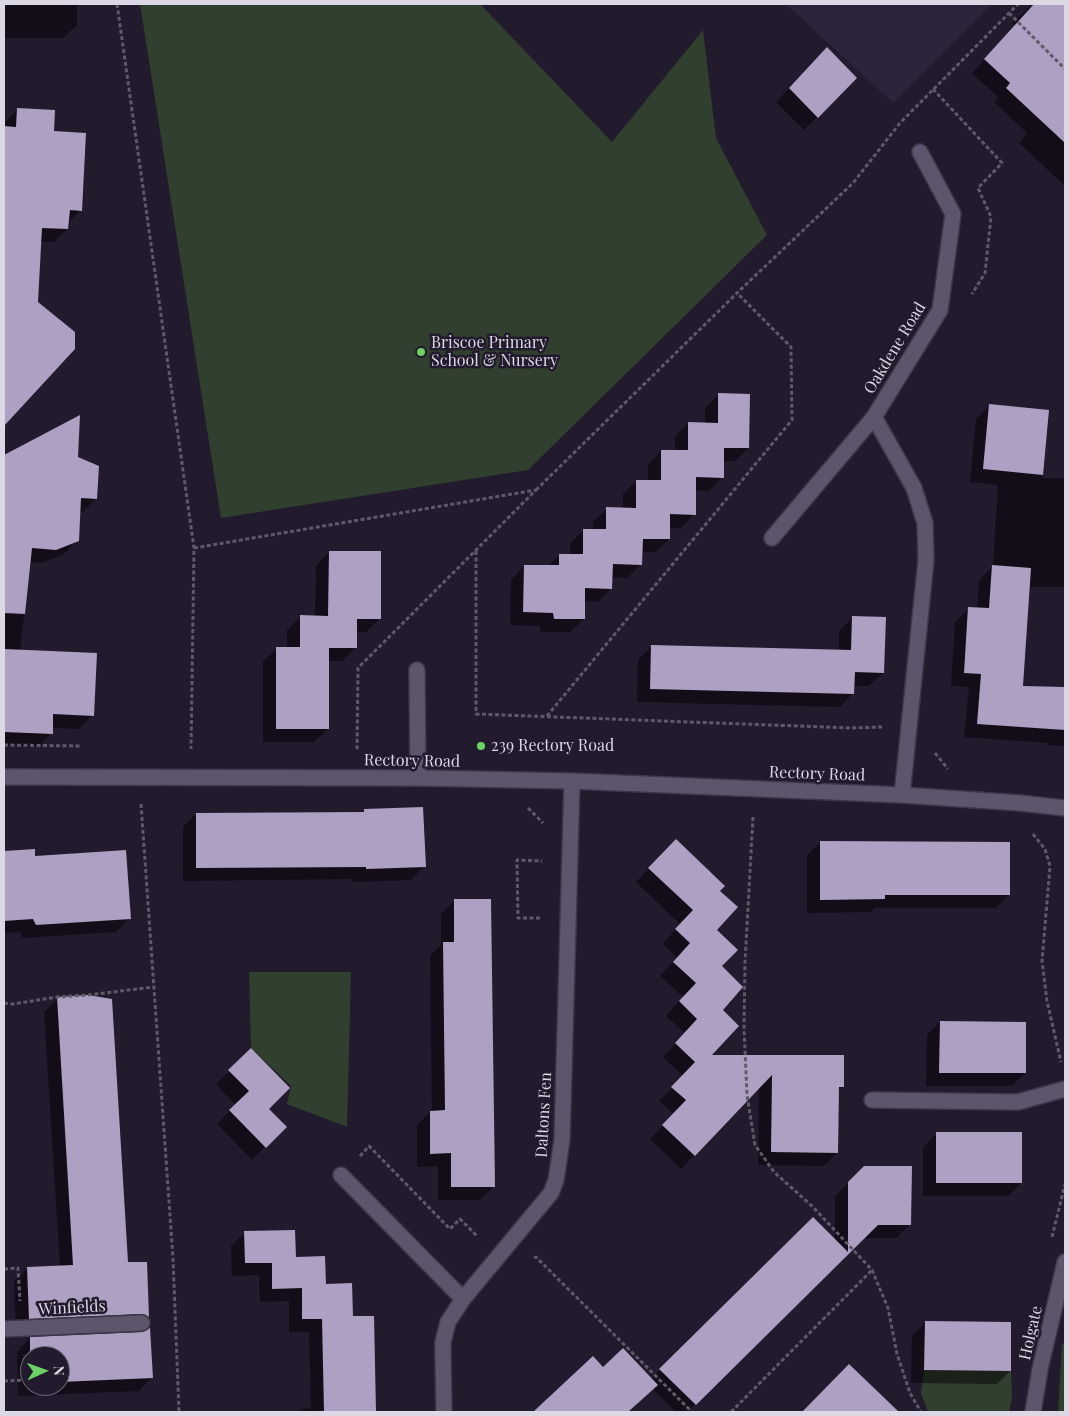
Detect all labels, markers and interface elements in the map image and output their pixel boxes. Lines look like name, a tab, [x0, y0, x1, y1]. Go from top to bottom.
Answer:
street label: Oakdene Road	[860, 299, 930, 397]
place label: Briscoe Primary School & Nursery	[431, 333, 558, 371]
marker: Briscoe Primary School & Nursery	[415, 346, 427, 358]
place label: 239 Rectory Road	[491, 736, 614, 756]
marker: 239 Rectory Road	[475, 740, 487, 752]
street label: Rectory Road	[364, 751, 460, 771]
street label: Rectory Road	[769, 763, 865, 785]
street label: Daltons Fen	[532, 1072, 556, 1158]
street label: Winfields	[38, 1297, 106, 1319]
street label: Holgate	[1015, 1304, 1047, 1362]
north arrow	[20, 1346, 70, 1396]
text: N	[50, 1365, 69, 1376]

